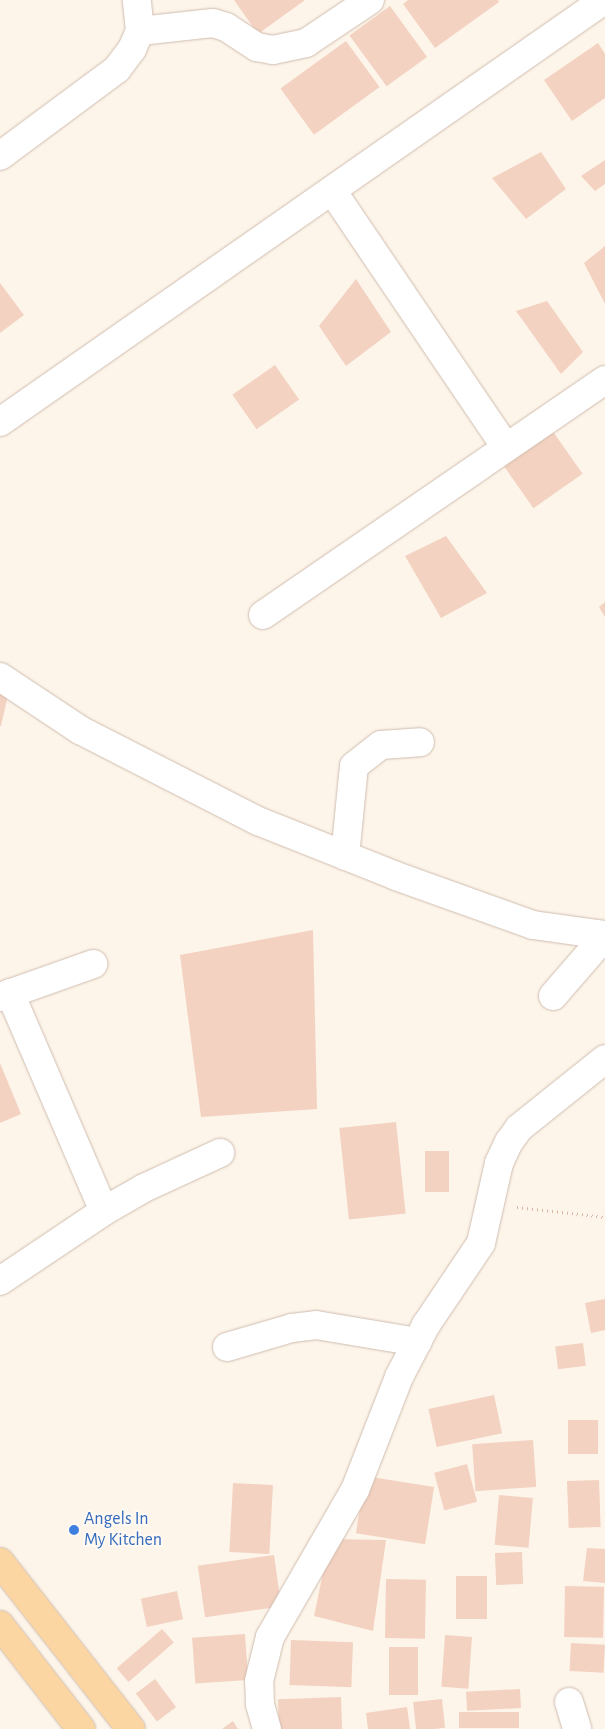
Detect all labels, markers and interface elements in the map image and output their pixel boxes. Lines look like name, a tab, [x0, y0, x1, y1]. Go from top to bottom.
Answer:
place label: Angels In My Kitchen	[84, 1509, 162, 1552]
marker: Angels In My Kitchen	[68, 1524, 80, 1536]

